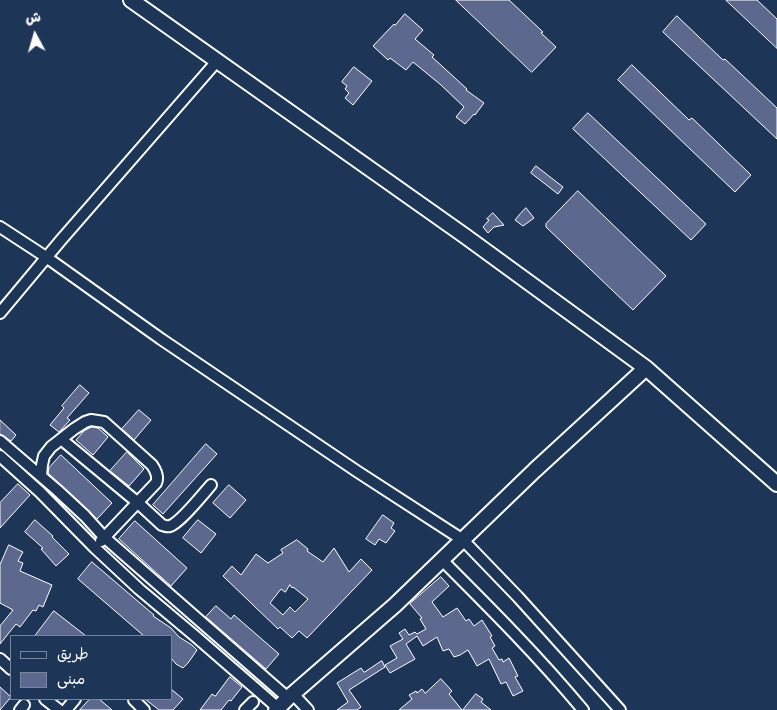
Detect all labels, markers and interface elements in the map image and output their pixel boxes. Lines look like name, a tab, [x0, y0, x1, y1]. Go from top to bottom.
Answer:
north arrow	[10, 10, 60, 60]
text: ش	[25, 10, 42, 29]
legend	[10, 635, 172, 700]
text: طريق	[57, 647, 89, 665]
text: مبنى	[57, 672, 85, 690]

